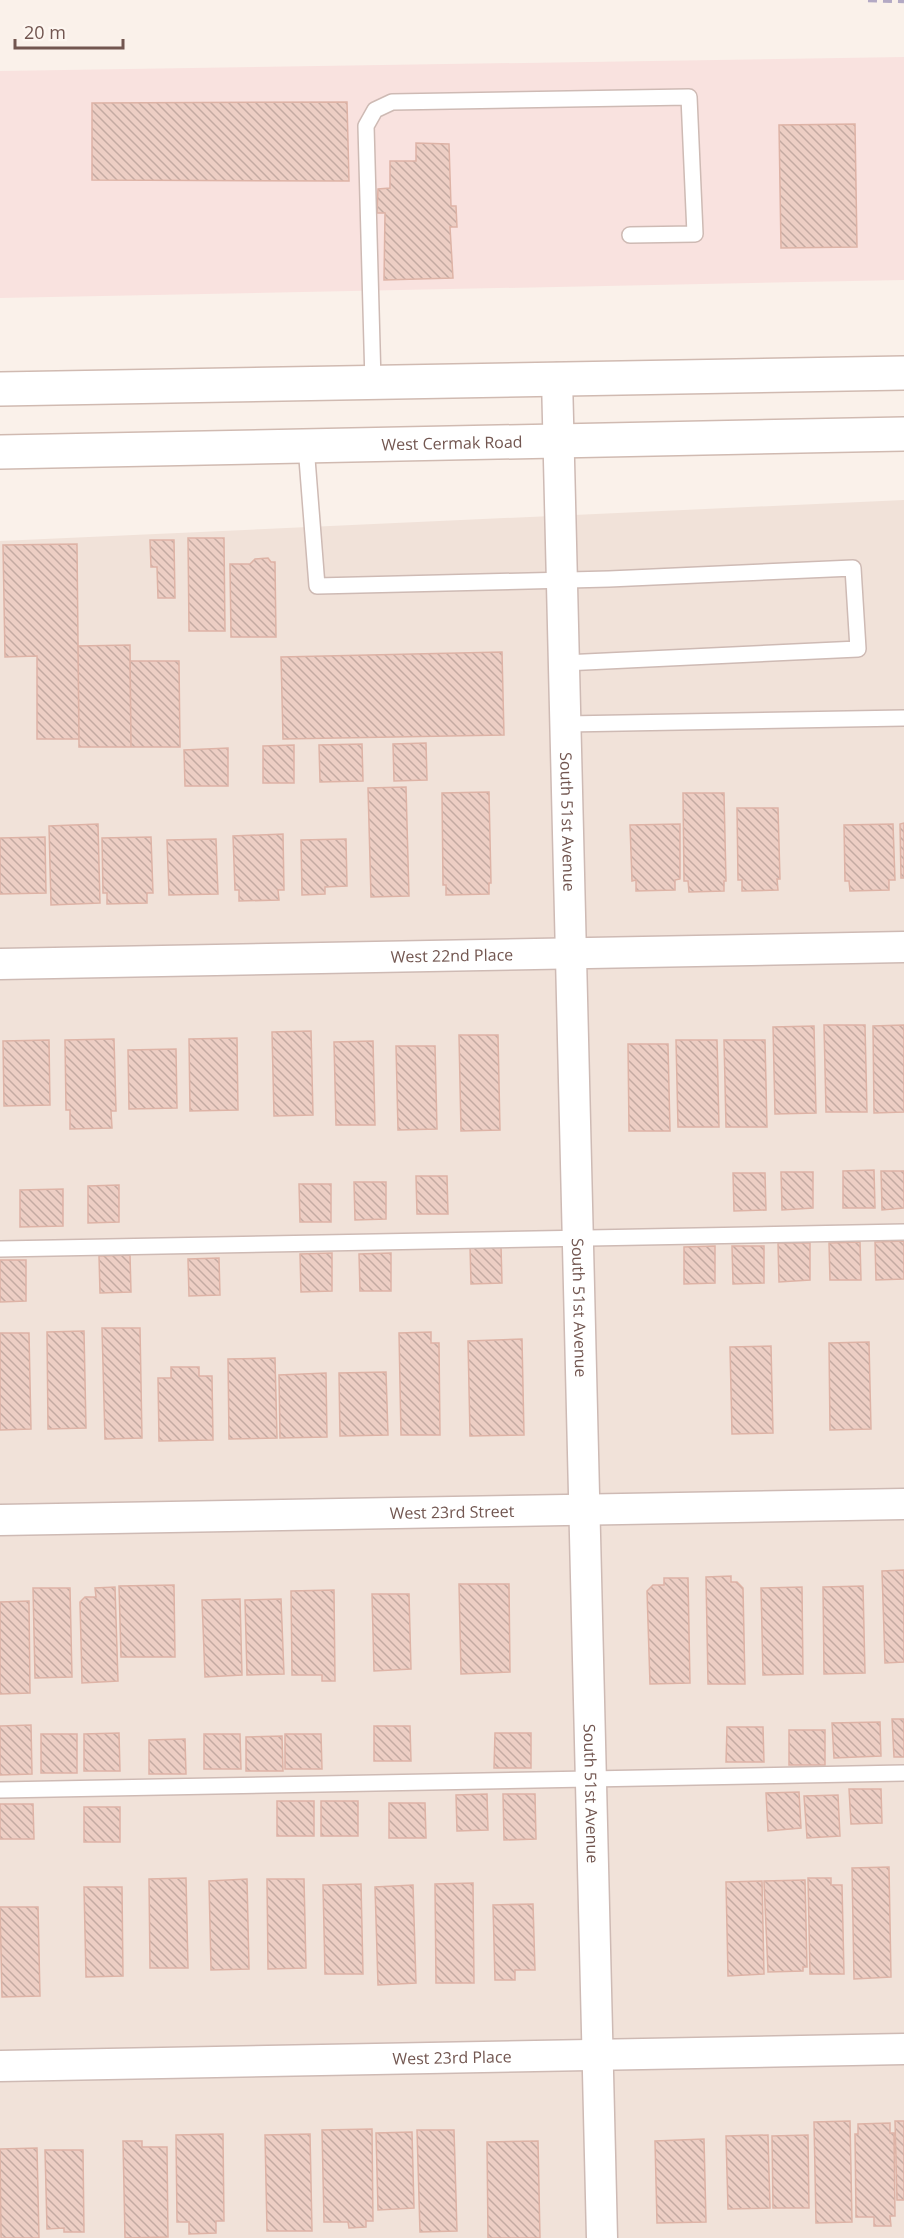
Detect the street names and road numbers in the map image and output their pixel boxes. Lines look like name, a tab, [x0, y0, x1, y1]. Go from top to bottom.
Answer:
street label: West Cermak Road	[381, 431, 523, 455]
street label: South 51st Avenue	[555, 752, 580, 892]
street label: West 22nd Place	[390, 943, 513, 968]
street label: South 51st Avenue	[567, 1238, 592, 1378]
street label: West 23rd Street	[389, 1500, 515, 1524]
street label: South 51st Avenue	[579, 1724, 604, 1864]
street label: West 23rd Place	[392, 2045, 512, 2070]

